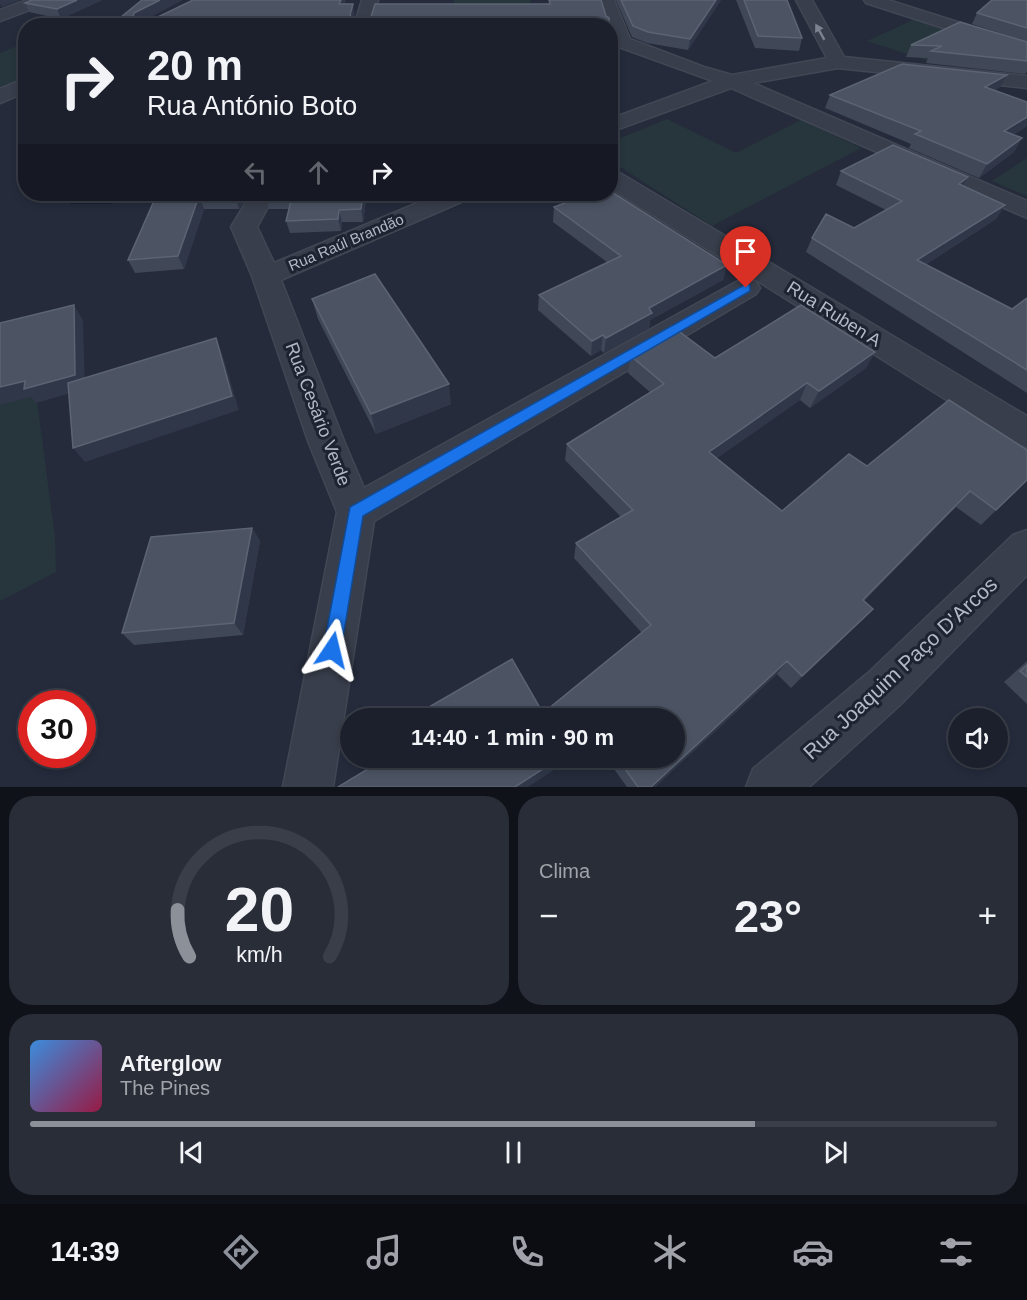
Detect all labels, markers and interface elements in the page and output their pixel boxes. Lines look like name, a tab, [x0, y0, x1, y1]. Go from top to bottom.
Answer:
one-way arrow	[815, 23, 825, 40]
icon: right	[48, 42, 126, 120]
text: 20 m	[147, 42, 243, 89]
text: Rua António Boto	[147, 91, 357, 121]
icon: left	[239, 156, 272, 189]
icon: ahead	[302, 156, 335, 189]
icon: right	[365, 156, 398, 189]
street label: Rua Raúl Brandão	[286, 210, 406, 274]
pin	[720, 226, 771, 288]
icon: arrive	[729, 235, 762, 268]
street label: Rua Ruben A	[783, 277, 885, 351]
street label: Rua Cesário Verde	[281, 339, 355, 489]
street label: Rua Joaquim Paço D'Arcos	[798, 572, 1002, 764]
position arrow	[300, 618, 364, 682]
speed limit sign: 30	[18, 690, 96, 768]
map controls	[948, 708, 1008, 768]
button: sound	[948, 708, 1008, 768]
text: 14:40 · 1 min · 90 m	[411, 725, 614, 750]
text: Clima	[539, 860, 590, 882]
text: 20	[224, 875, 294, 944]
text: 23°	[734, 891, 802, 942]
text: −	[539, 897, 558, 934]
text: +	[978, 897, 997, 934]
text: km/h	[236, 944, 282, 968]
text: Afterglow	[120, 1051, 221, 1076]
text: The Pines	[120, 1077, 210, 1099]
icon: previous	[175, 1136, 208, 1169]
icon: pause	[497, 1136, 530, 1169]
icon: next	[819, 1136, 852, 1169]
icon: directions	[220, 1231, 262, 1273]
icon: music	[363, 1231, 405, 1273]
icon: phone	[506, 1231, 548, 1273]
icon: climate	[649, 1231, 691, 1273]
icon: car	[792, 1231, 834, 1273]
icon: filters	[935, 1231, 977, 1273]
text: 14:39	[50, 1237, 119, 1267]

